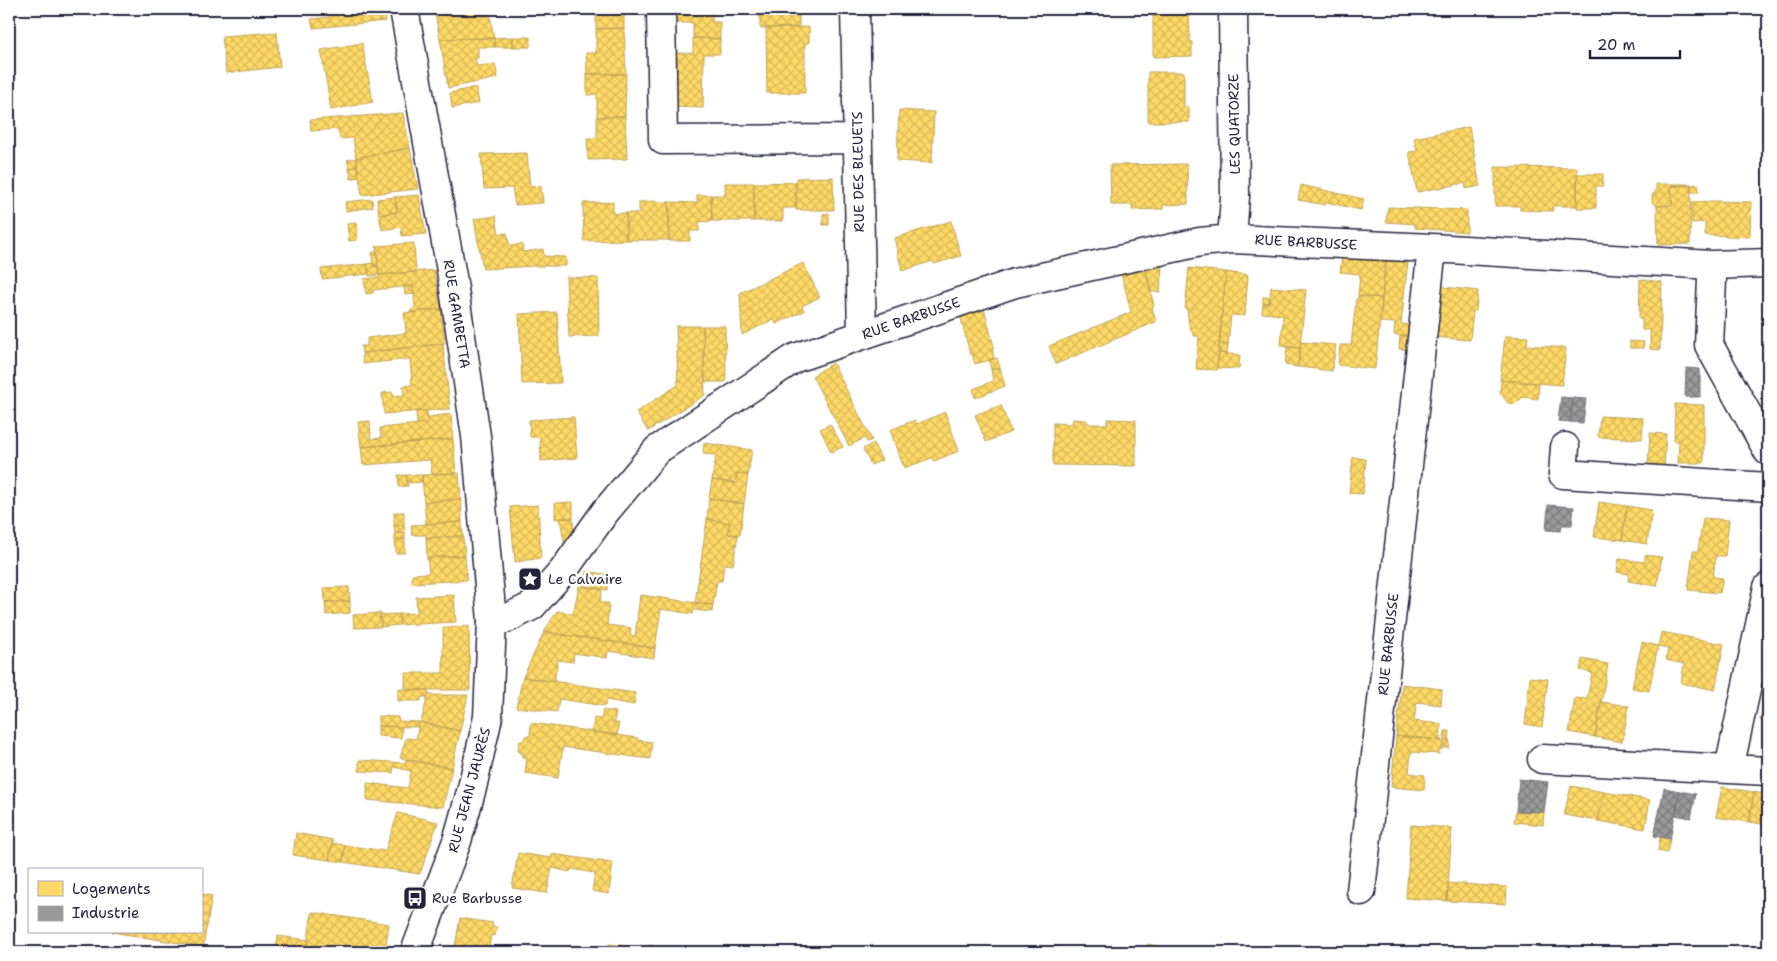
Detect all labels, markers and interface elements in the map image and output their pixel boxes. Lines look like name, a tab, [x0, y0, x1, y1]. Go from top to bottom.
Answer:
scale bar	[1590, 28, 1680, 60]
text: 20 m	[1597, 35, 1636, 55]
street label: LES QUATORZE	[1224, 73, 1244, 175]
street label: RUE DES BLEUETS	[848, 111, 868, 233]
street label: RUE BARBUSSE	[1254, 230, 1358, 254]
street label: RUE GAMBETTA	[440, 258, 474, 370]
street label: RUE BARBUSSE	[859, 293, 963, 343]
place icon: Le Calvaire	[517, 566, 543, 592]
place label: Le Calvaire	[548, 570, 623, 588]
street label: RUE BARBUSSE	[1374, 592, 1402, 696]
street label: RUE JEAN JAURÈS	[444, 725, 494, 855]
legend	[28, 868, 202, 934]
text: Logements	[72, 879, 151, 899]
bus stop icon: Rue Barbusse	[402, 885, 428, 911]
place label: Rue Barbusse	[432, 889, 522, 907]
text: Industrie	[72, 903, 139, 923]

